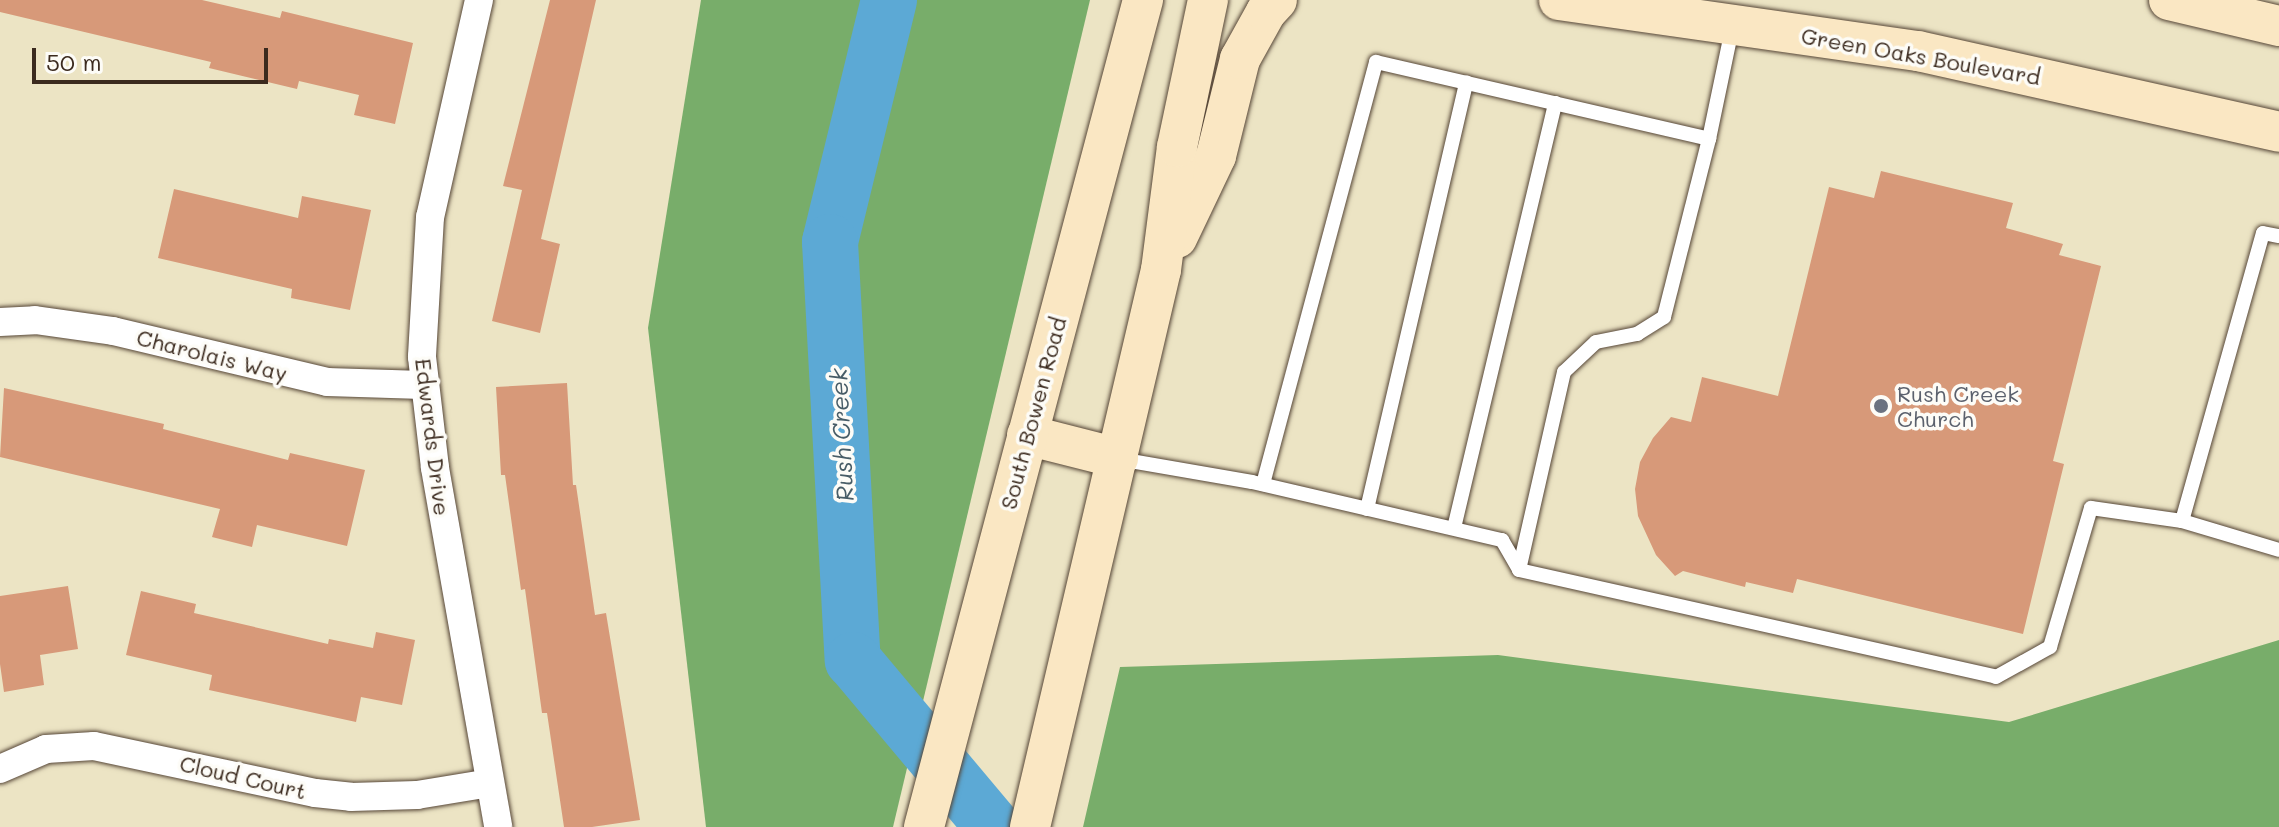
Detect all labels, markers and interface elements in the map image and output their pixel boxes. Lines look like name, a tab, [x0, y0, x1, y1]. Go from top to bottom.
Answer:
street label: Green Oaks Boulevard	[1799, 22, 2043, 90]
scale bar	[36, 32, 272, 82]
text: 50 m	[46, 46, 102, 77]
street label: South Bowen Road	[995, 314, 1071, 512]
street label: Charolais Way	[134, 324, 290, 386]
street label: Edwards Drive	[410, 357, 456, 517]
water label: Rush Creek	[823, 368, 859, 502]
place label: Rush Creek Church	[1897, 380, 2019, 432]
marker: Rush Creek Church	[1872, 397, 1890, 415]
street label: Cloud Court	[177, 750, 309, 804]

